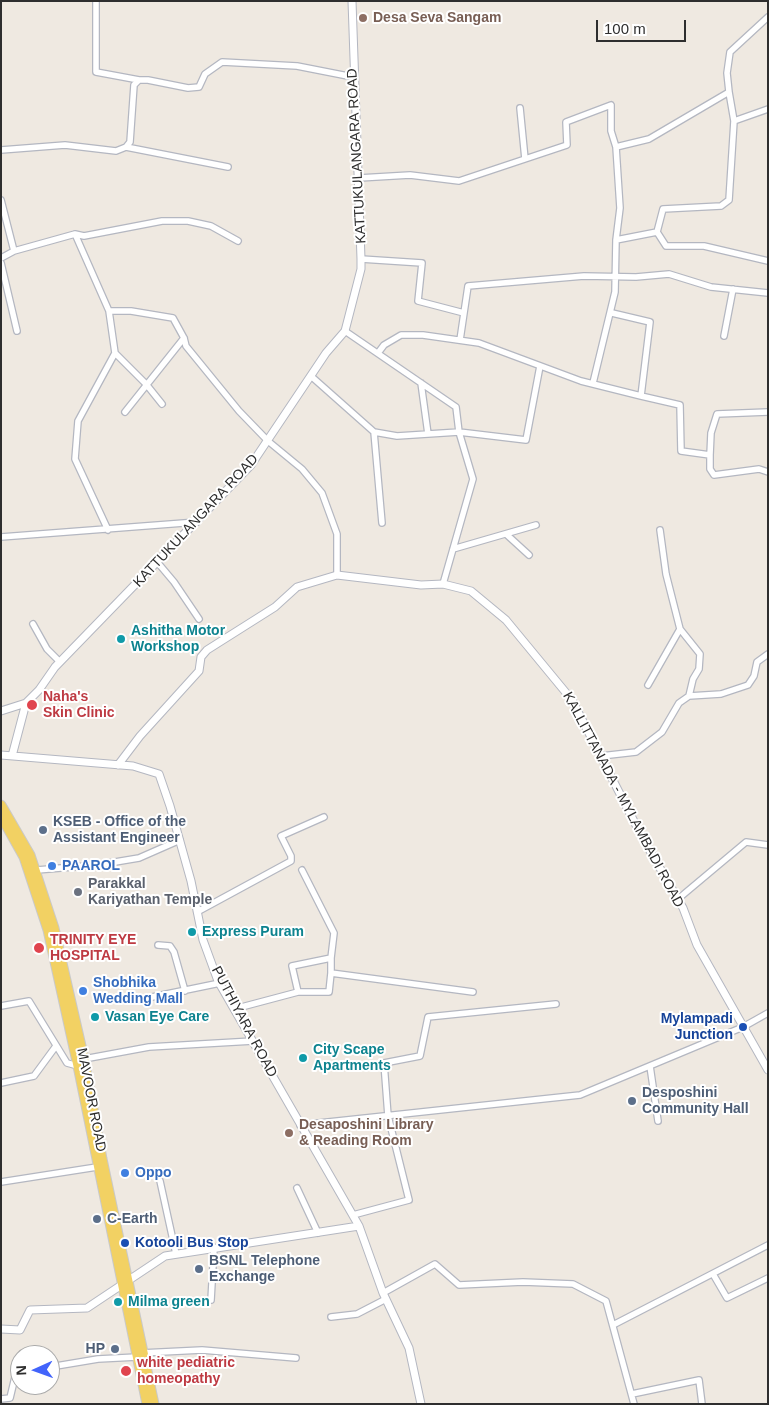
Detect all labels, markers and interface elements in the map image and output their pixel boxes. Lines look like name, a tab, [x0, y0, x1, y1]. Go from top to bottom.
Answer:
place label: Desa Seva Sangam	[373, 10, 501, 26]
scale bar	[599, 10, 689, 42]
marker: Desa Seva Sangam	[357, 12, 369, 24]
text: 100 m	[604, 20, 646, 37]
street label: KATTUKULANGARA ROAD	[344, 68, 370, 244]
street label: KATTUKULANGARA ROAD	[130, 451, 262, 591]
place label: Ashitha Motor Workshop	[131, 623, 225, 656]
marker: Ashitha Motor Workshop	[115, 633, 127, 645]
place label: Naha's Skin Clinic	[43, 689, 115, 722]
street label: KALLITTANADA - MYLAMBADI ROAD	[559, 689, 687, 911]
marker: Naha's Skin Clinic	[25, 698, 39, 712]
place label: KSEB - Office of the Assistant Engineer	[53, 814, 186, 846]
marker: KSEB - Office of the Assistant Engineer	[37, 824, 49, 836]
place label: PAAROL	[62, 858, 120, 874]
marker: PAAROL	[46, 860, 58, 872]
place label: Parakkal Kariyathan Temple	[88, 876, 212, 909]
marker: Parakkal Kariyathan Temple	[72, 886, 84, 898]
place label: Express Puram	[202, 924, 304, 940]
marker: Express Puram	[186, 926, 198, 938]
place label: TRINITY EYE HOSPITAL	[50, 932, 136, 964]
marker: TRINITY EYE HOSPITAL	[32, 941, 46, 955]
street label: PUTHIYARA ROAD	[208, 964, 280, 1080]
place label: Shobhika Wedding Mall	[93, 975, 183, 1008]
marker: Shobhika Wedding Mall	[77, 985, 89, 997]
place label: Vasan Eye Care	[105, 1009, 209, 1025]
marker: Vasan Eye Care	[89, 1011, 101, 1023]
place label: Mylampadi Junction	[661, 1011, 733, 1044]
marker: Mylampadi Junction	[737, 1021, 749, 1033]
place label: City Scape Apartments	[313, 1042, 391, 1074]
street label: MAVOOR ROAD	[73, 1047, 109, 1153]
marker: City Scape Apartments	[297, 1052, 309, 1064]
place label: Desposhini Community Hall	[642, 1085, 749, 1118]
marker: Desposhini Community Hall	[626, 1095, 638, 1107]
place label: Desaposhini Library & Reading Room	[299, 1117, 434, 1150]
marker: Desaposhini Library & Reading Room	[283, 1127, 295, 1139]
place label: Oppo	[135, 1165, 172, 1181]
marker: Oppo	[119, 1167, 131, 1179]
place label: C-Earth	[107, 1211, 158, 1227]
marker: C-Earth	[91, 1213, 103, 1225]
place label: Kotooli Bus Stop	[135, 1235, 249, 1251]
marker: Kotooli Bus Stop	[119, 1237, 131, 1249]
place label: BSNL Telephone Exchange	[209, 1253, 320, 1285]
marker: BSNL Telephone Exchange	[193, 1263, 205, 1275]
place label: Milma green	[128, 1294, 210, 1310]
marker: Milma green	[112, 1296, 124, 1308]
place label: HP	[86, 1341, 105, 1357]
marker: HP	[109, 1343, 121, 1355]
north arrow	[10, 1345, 60, 1395]
place label: white pediatric homeopathy	[137, 1355, 235, 1388]
marker: white pediatric homeopathy	[119, 1364, 133, 1378]
text: N	[13, 1365, 29, 1376]

